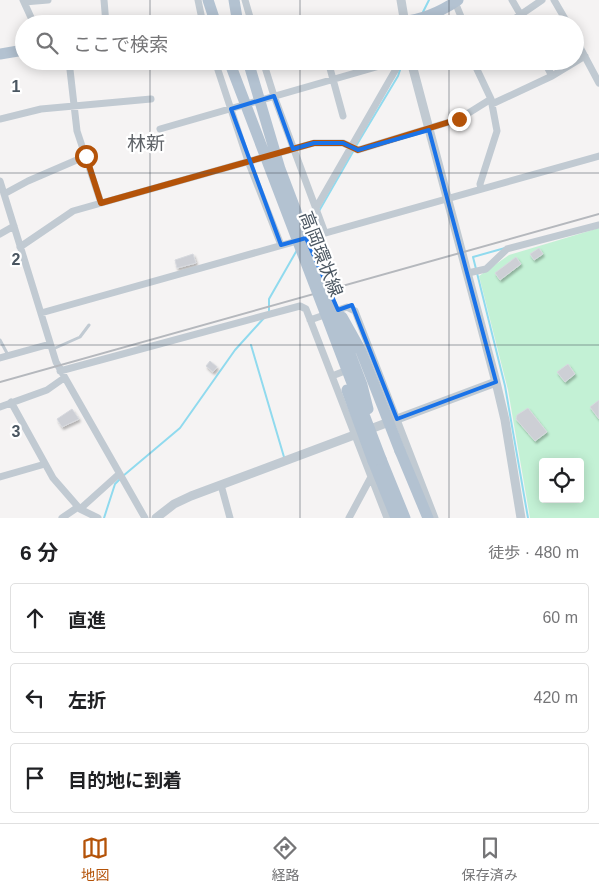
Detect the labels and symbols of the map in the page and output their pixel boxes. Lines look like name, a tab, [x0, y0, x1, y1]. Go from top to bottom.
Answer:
text: 1	[12, 78, 21, 95]
route end	[448, 108, 471, 131]
district label: 林新	[127, 133, 165, 154]
route start	[75, 145, 98, 168]
street label: 高岡環状線	[296, 208, 346, 300]
text: 2	[12, 251, 21, 268]
text: 3	[12, 423, 21, 440]

